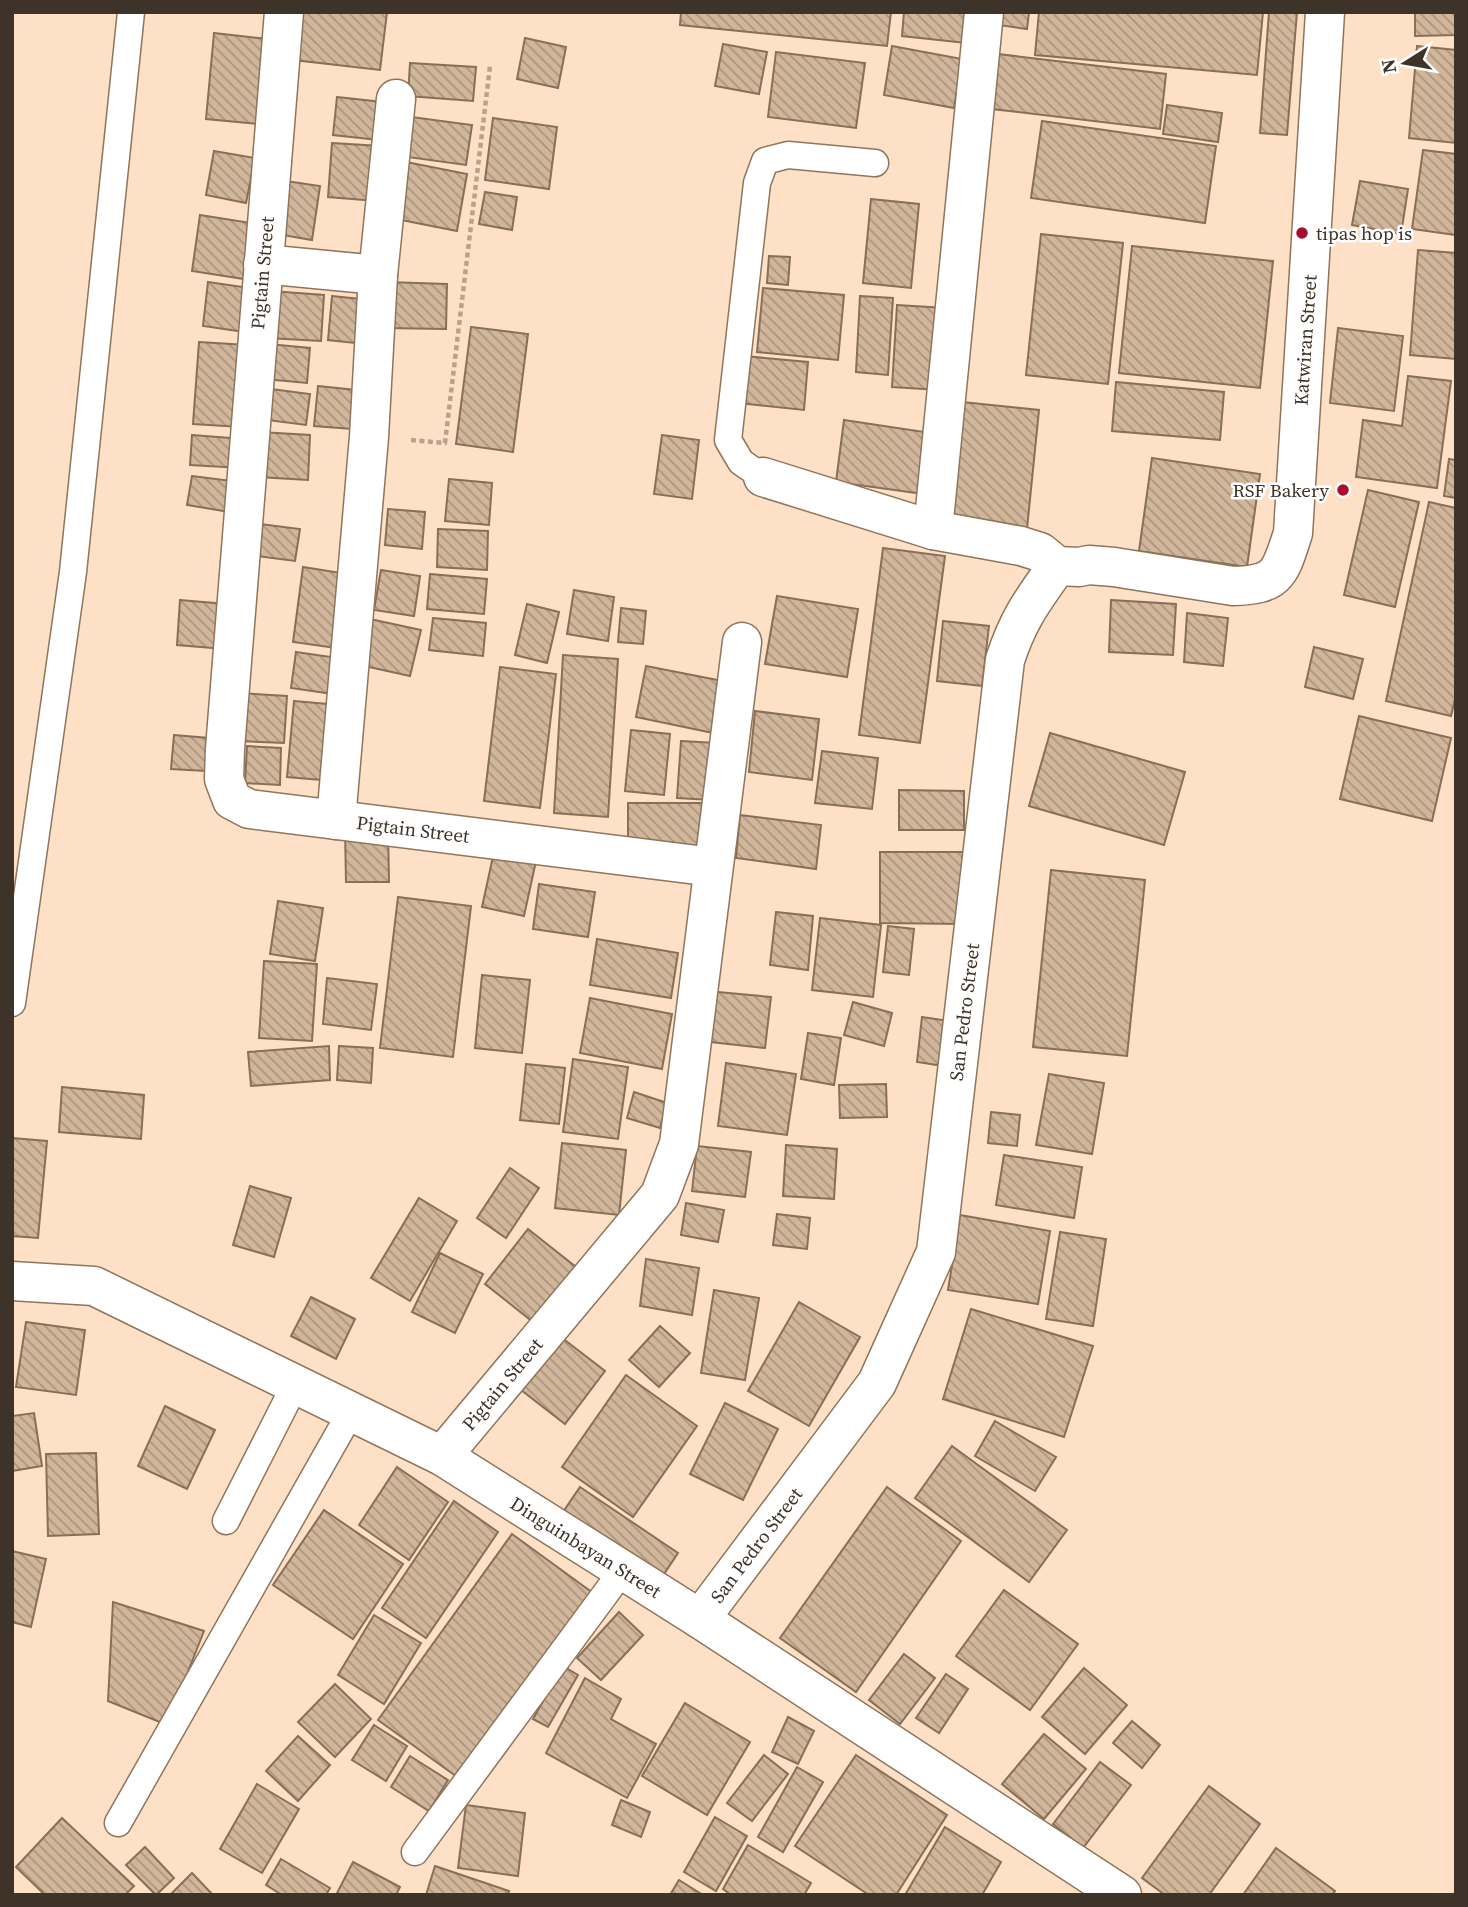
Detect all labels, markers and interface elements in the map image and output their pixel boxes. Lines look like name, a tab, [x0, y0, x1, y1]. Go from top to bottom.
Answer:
north arrow	[1370, 28, 1440, 98]
text: N	[1374, 57, 1402, 76]
street label: Pigtain Street	[244, 215, 280, 331]
place label: tipas hop is	[1316, 220, 1412, 246]
marker: tipas hop is	[1294, 225, 1310, 241]
street label: Katwiran Street	[1287, 273, 1323, 406]
place label: RSF Bakery	[1232, 477, 1329, 503]
marker: RSF Bakery	[1335, 482, 1351, 498]
street label: Pigtain Street	[355, 809, 472, 849]
street label: San Pedro Street	[943, 941, 985, 1082]
street label: Pigtain Street	[456, 1332, 549, 1436]
street label: San Pedro Street	[704, 1481, 809, 1608]
street label: Dinguinbayan Street	[506, 1490, 667, 1604]

